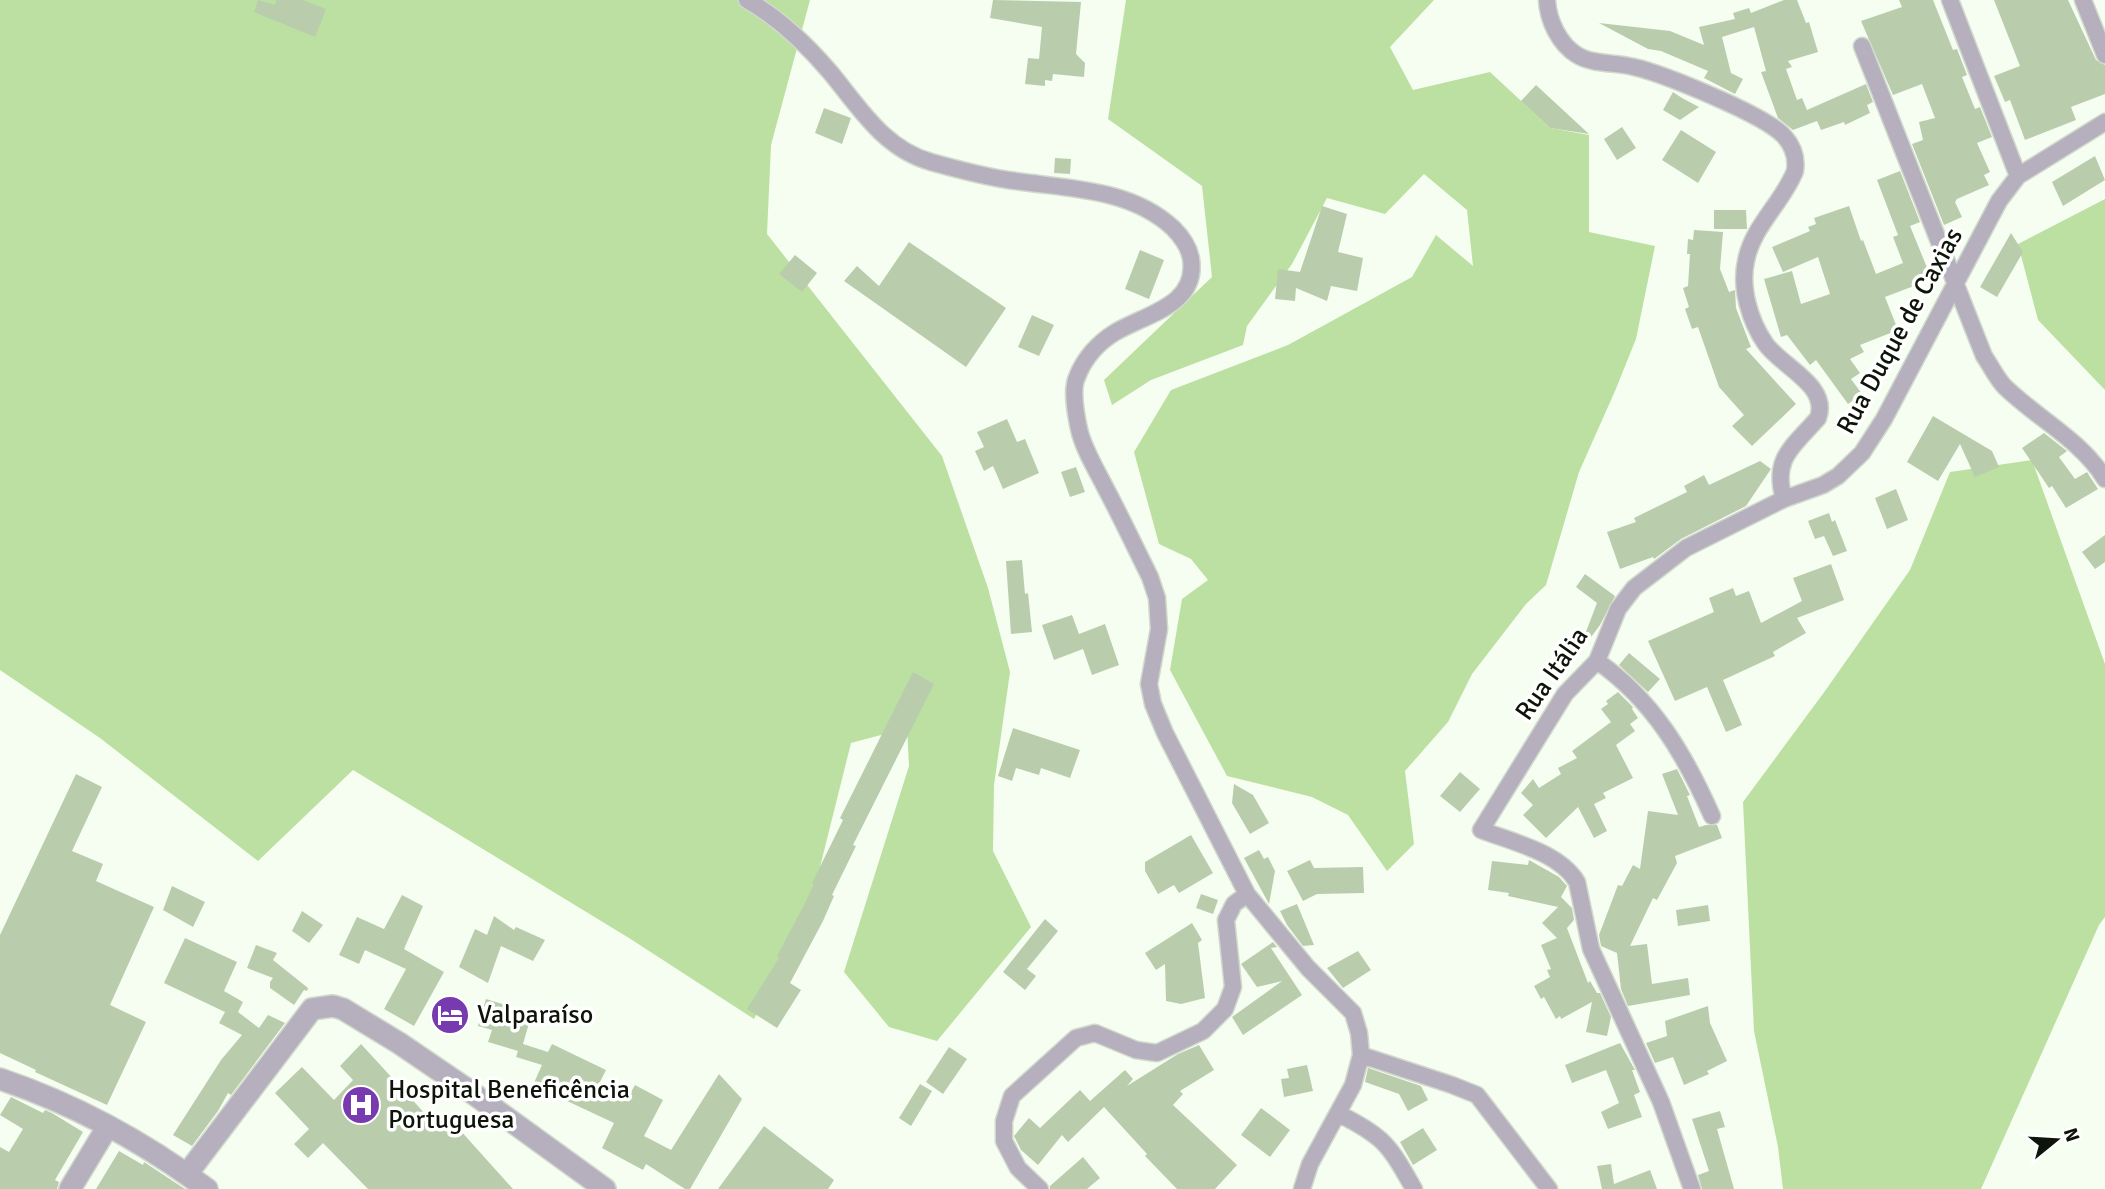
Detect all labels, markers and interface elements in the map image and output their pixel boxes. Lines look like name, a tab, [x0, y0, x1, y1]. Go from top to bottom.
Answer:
street label: Rua Duque de Caxias	[1830, 222, 1970, 440]
street label: Rua Itália	[1509, 621, 1595, 727]
hotel icon: Valparaíso	[429, 994, 471, 1036]
place label: Valparaíso	[477, 999, 593, 1031]
place label: Hospital Beneficência Portuguesa	[388, 1074, 630, 1136]
hospital icon: Hospital Beneficência Portuguesa	[340, 1084, 382, 1126]
north arrow	[2021, 1105, 2091, 1175]
text: N	[2058, 1125, 2085, 1145]

